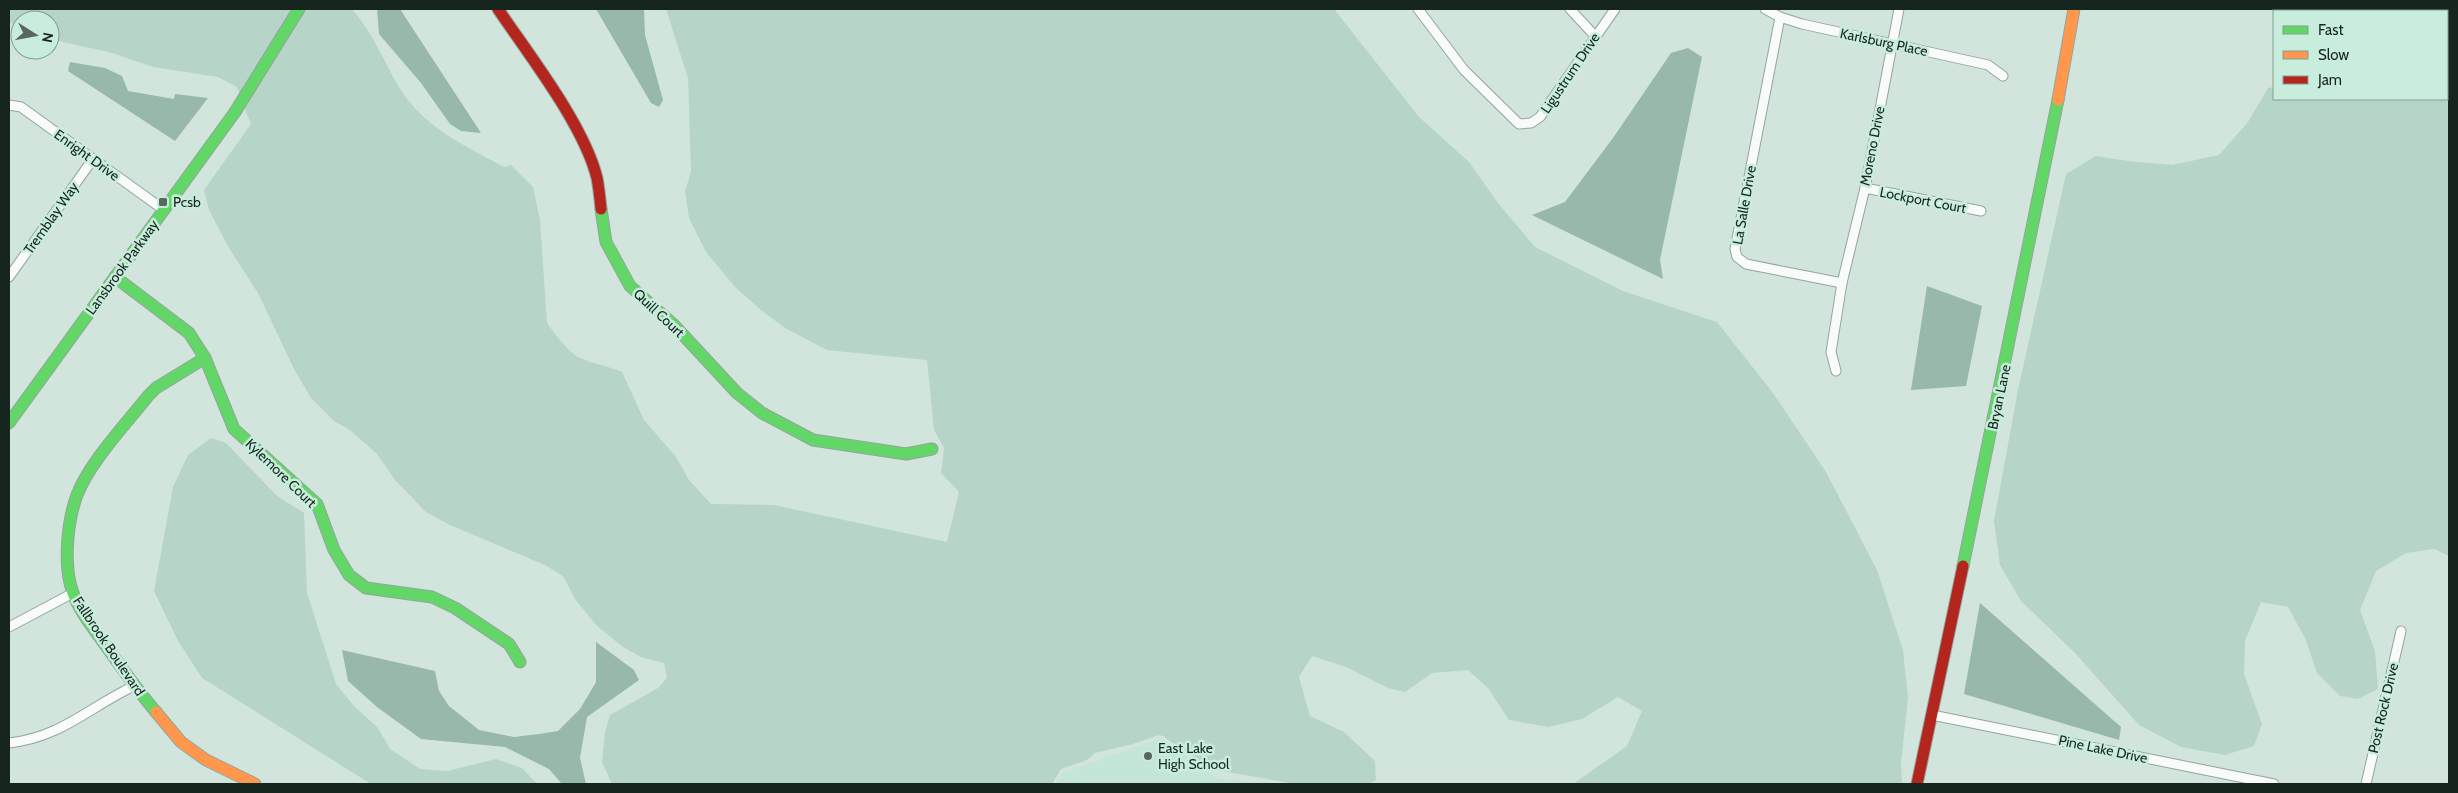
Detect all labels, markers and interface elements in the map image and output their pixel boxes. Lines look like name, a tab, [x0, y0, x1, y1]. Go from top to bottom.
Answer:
north arrow	[10, 10, 60, 60]
legend	[2273, 10, 2448, 100]
text: Fast	[2318, 21, 2343, 39]
street label: Karlsburg Place	[1839, 24, 1929, 60]
street label: Ligustrum Drive	[1536, 29, 1604, 117]
text: N	[38, 31, 58, 44]
text: Slow	[2318, 46, 2349, 64]
text: Jam	[2317, 71, 2342, 89]
street label: Moreno Drive	[1855, 105, 1889, 187]
street label: Enright Drive	[51, 125, 123, 185]
street label: La Salle Drive	[1728, 164, 1760, 246]
street label: Tremblay Way	[20, 178, 82, 258]
street label: Lockport Court	[1878, 183, 1968, 217]
place label: Pcsb	[173, 193, 201, 211]
marker: Pcsb	[157, 196, 169, 208]
street label: Lansbrook Parkway	[81, 216, 163, 318]
street label: Quill Court	[630, 285, 689, 341]
street label: Bryan Lane	[1983, 363, 2015, 431]
street label: Kylemore Court	[242, 435, 320, 512]
street label: Fallbrook Boulevard	[69, 593, 149, 699]
street label: Post Rock Drive	[2364, 661, 2402, 755]
street label: Pine Lake Drive	[2057, 731, 2149, 767]
place label: East Lake High School	[1158, 739, 1230, 773]
marker: East Lake High School	[1142, 750, 1154, 762]

